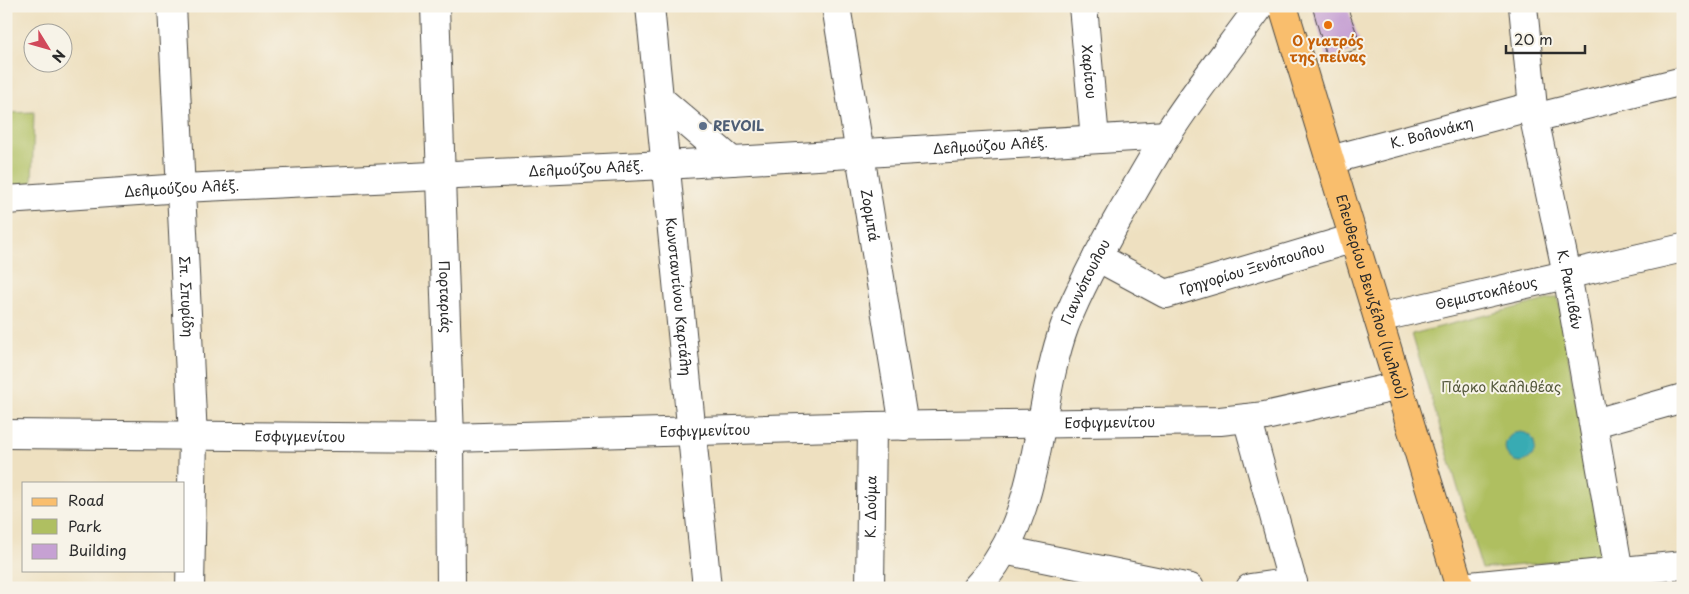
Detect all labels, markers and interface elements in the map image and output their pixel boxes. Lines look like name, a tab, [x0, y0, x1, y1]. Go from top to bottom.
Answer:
marker: Ο γιατρός της πείνας	[1322, 19, 1334, 31]
north arrow	[22, 22, 72, 72]
scale bar	[1506, 22, 1585, 54]
text: 20 m	[1514, 27, 1553, 50]
place label: Ο γιατρός της πείνας	[1290, 30, 1367, 67]
street label: Χαρίτου	[1077, 44, 1102, 100]
text: N	[47, 45, 71, 67]
street label: Κ. Βολονάκη	[1388, 111, 1475, 154]
place label: REVOIL	[713, 115, 764, 136]
marker: REVOIL	[697, 120, 709, 132]
street label: Δελμούζου Αλέξ.	[932, 131, 1049, 159]
street label: Δελμούζου Αλέξ.	[528, 155, 644, 182]
street label: Δελμούζου Αλέξ.	[123, 174, 240, 202]
street label: Ζορμπά	[856, 188, 885, 243]
street label: Ελευθερίου Βενιζέλου (Ιωλκού)	[1331, 192, 1413, 402]
street label: Κωνσταντίνου Καρτάλη	[661, 216, 697, 377]
street label: Γιαννόπουλου	[1055, 235, 1115, 328]
street label: Γρηγορίου Ξενόπουλου	[1177, 236, 1327, 299]
street label: Κ. Ρακτιβάν	[1552, 248, 1588, 331]
street label: Σπ. Σπυρίδη	[174, 256, 199, 338]
street label: Πορταριάς	[434, 260, 457, 333]
street label: Θεμιστοκλέους	[1433, 271, 1539, 315]
park label: Πάρκο Καλλιθέας	[1441, 376, 1561, 397]
street label: Εσφιγμενίτου	[1064, 411, 1155, 433]
street label: Εσφιγμενίτου	[659, 418, 751, 442]
street label: Εσφιγμενίτου	[255, 425, 345, 447]
street label: Κ. Δούμα	[860, 475, 881, 539]
legend	[22, 482, 185, 572]
text: Road	[68, 488, 104, 511]
text: Park	[68, 514, 102, 537]
text: Building	[68, 538, 127, 561]

